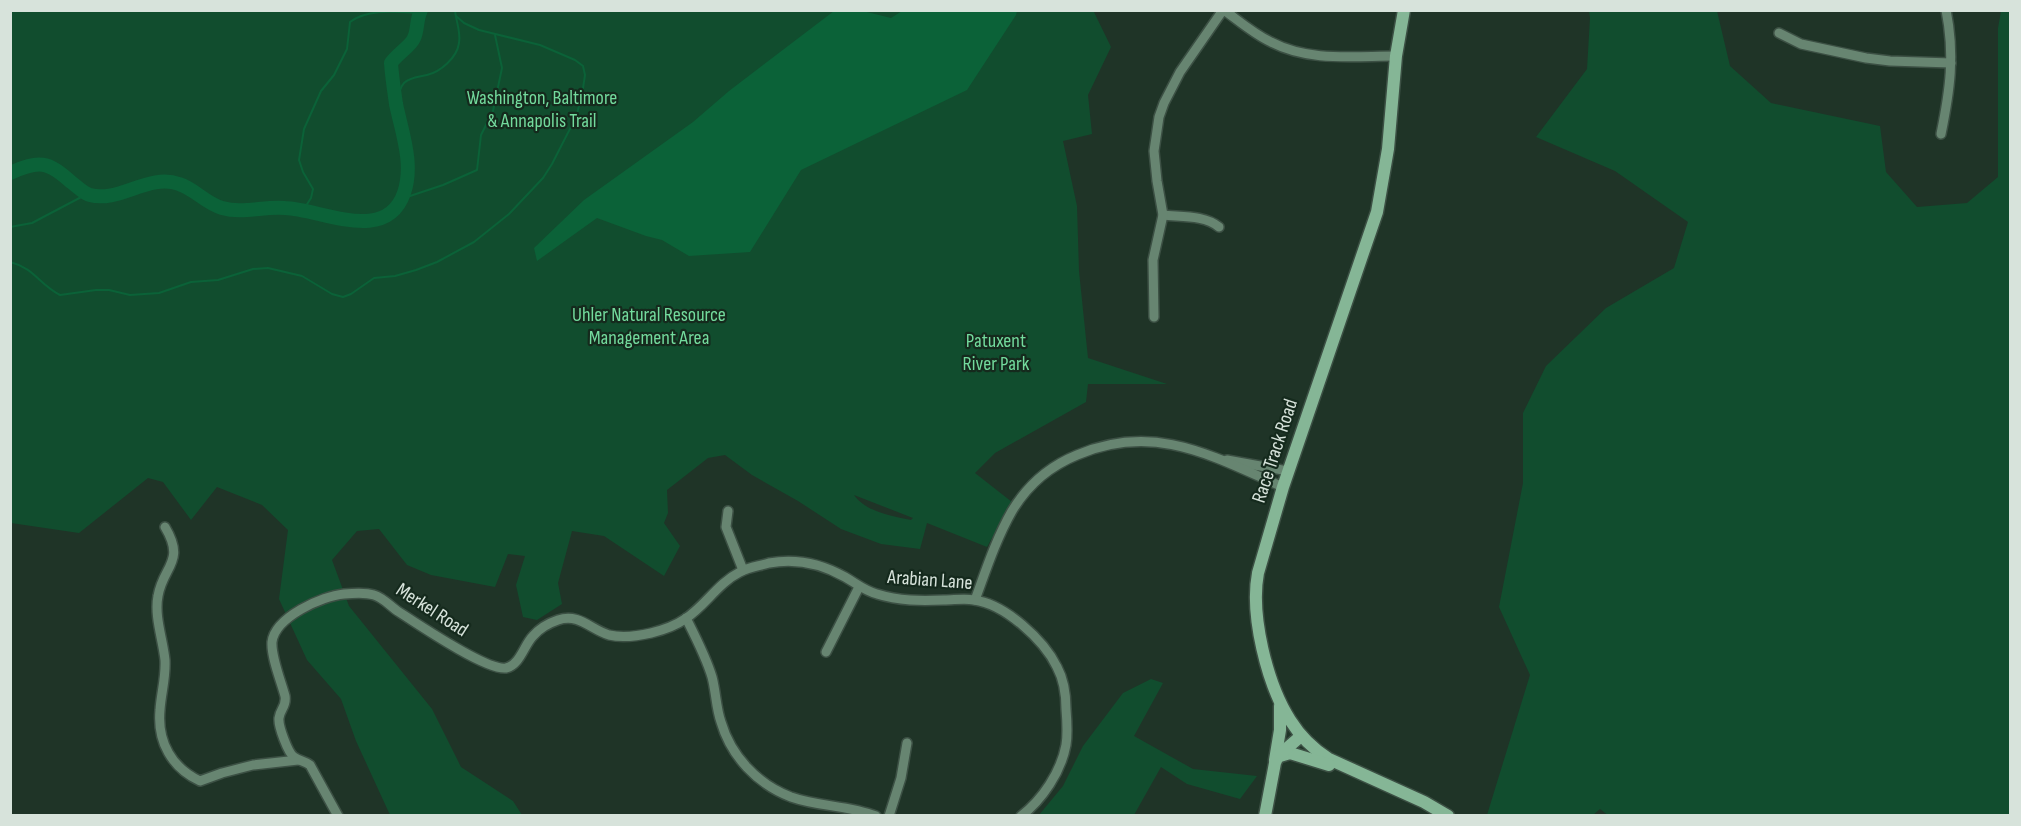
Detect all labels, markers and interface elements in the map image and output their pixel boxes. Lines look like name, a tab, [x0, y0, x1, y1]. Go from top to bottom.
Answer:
park label: Washington, Baltimore & Annapolis Trail	[467, 86, 617, 133]
park label: Uhler Natural Resource Management Area	[572, 303, 726, 350]
park label: Patuxent River Park	[963, 329, 1030, 376]
street label: Race Track Road	[1247, 396, 1303, 506]
street label: Arabian Lane	[886, 565, 973, 595]
street label: Merkel Road	[391, 578, 473, 642]

